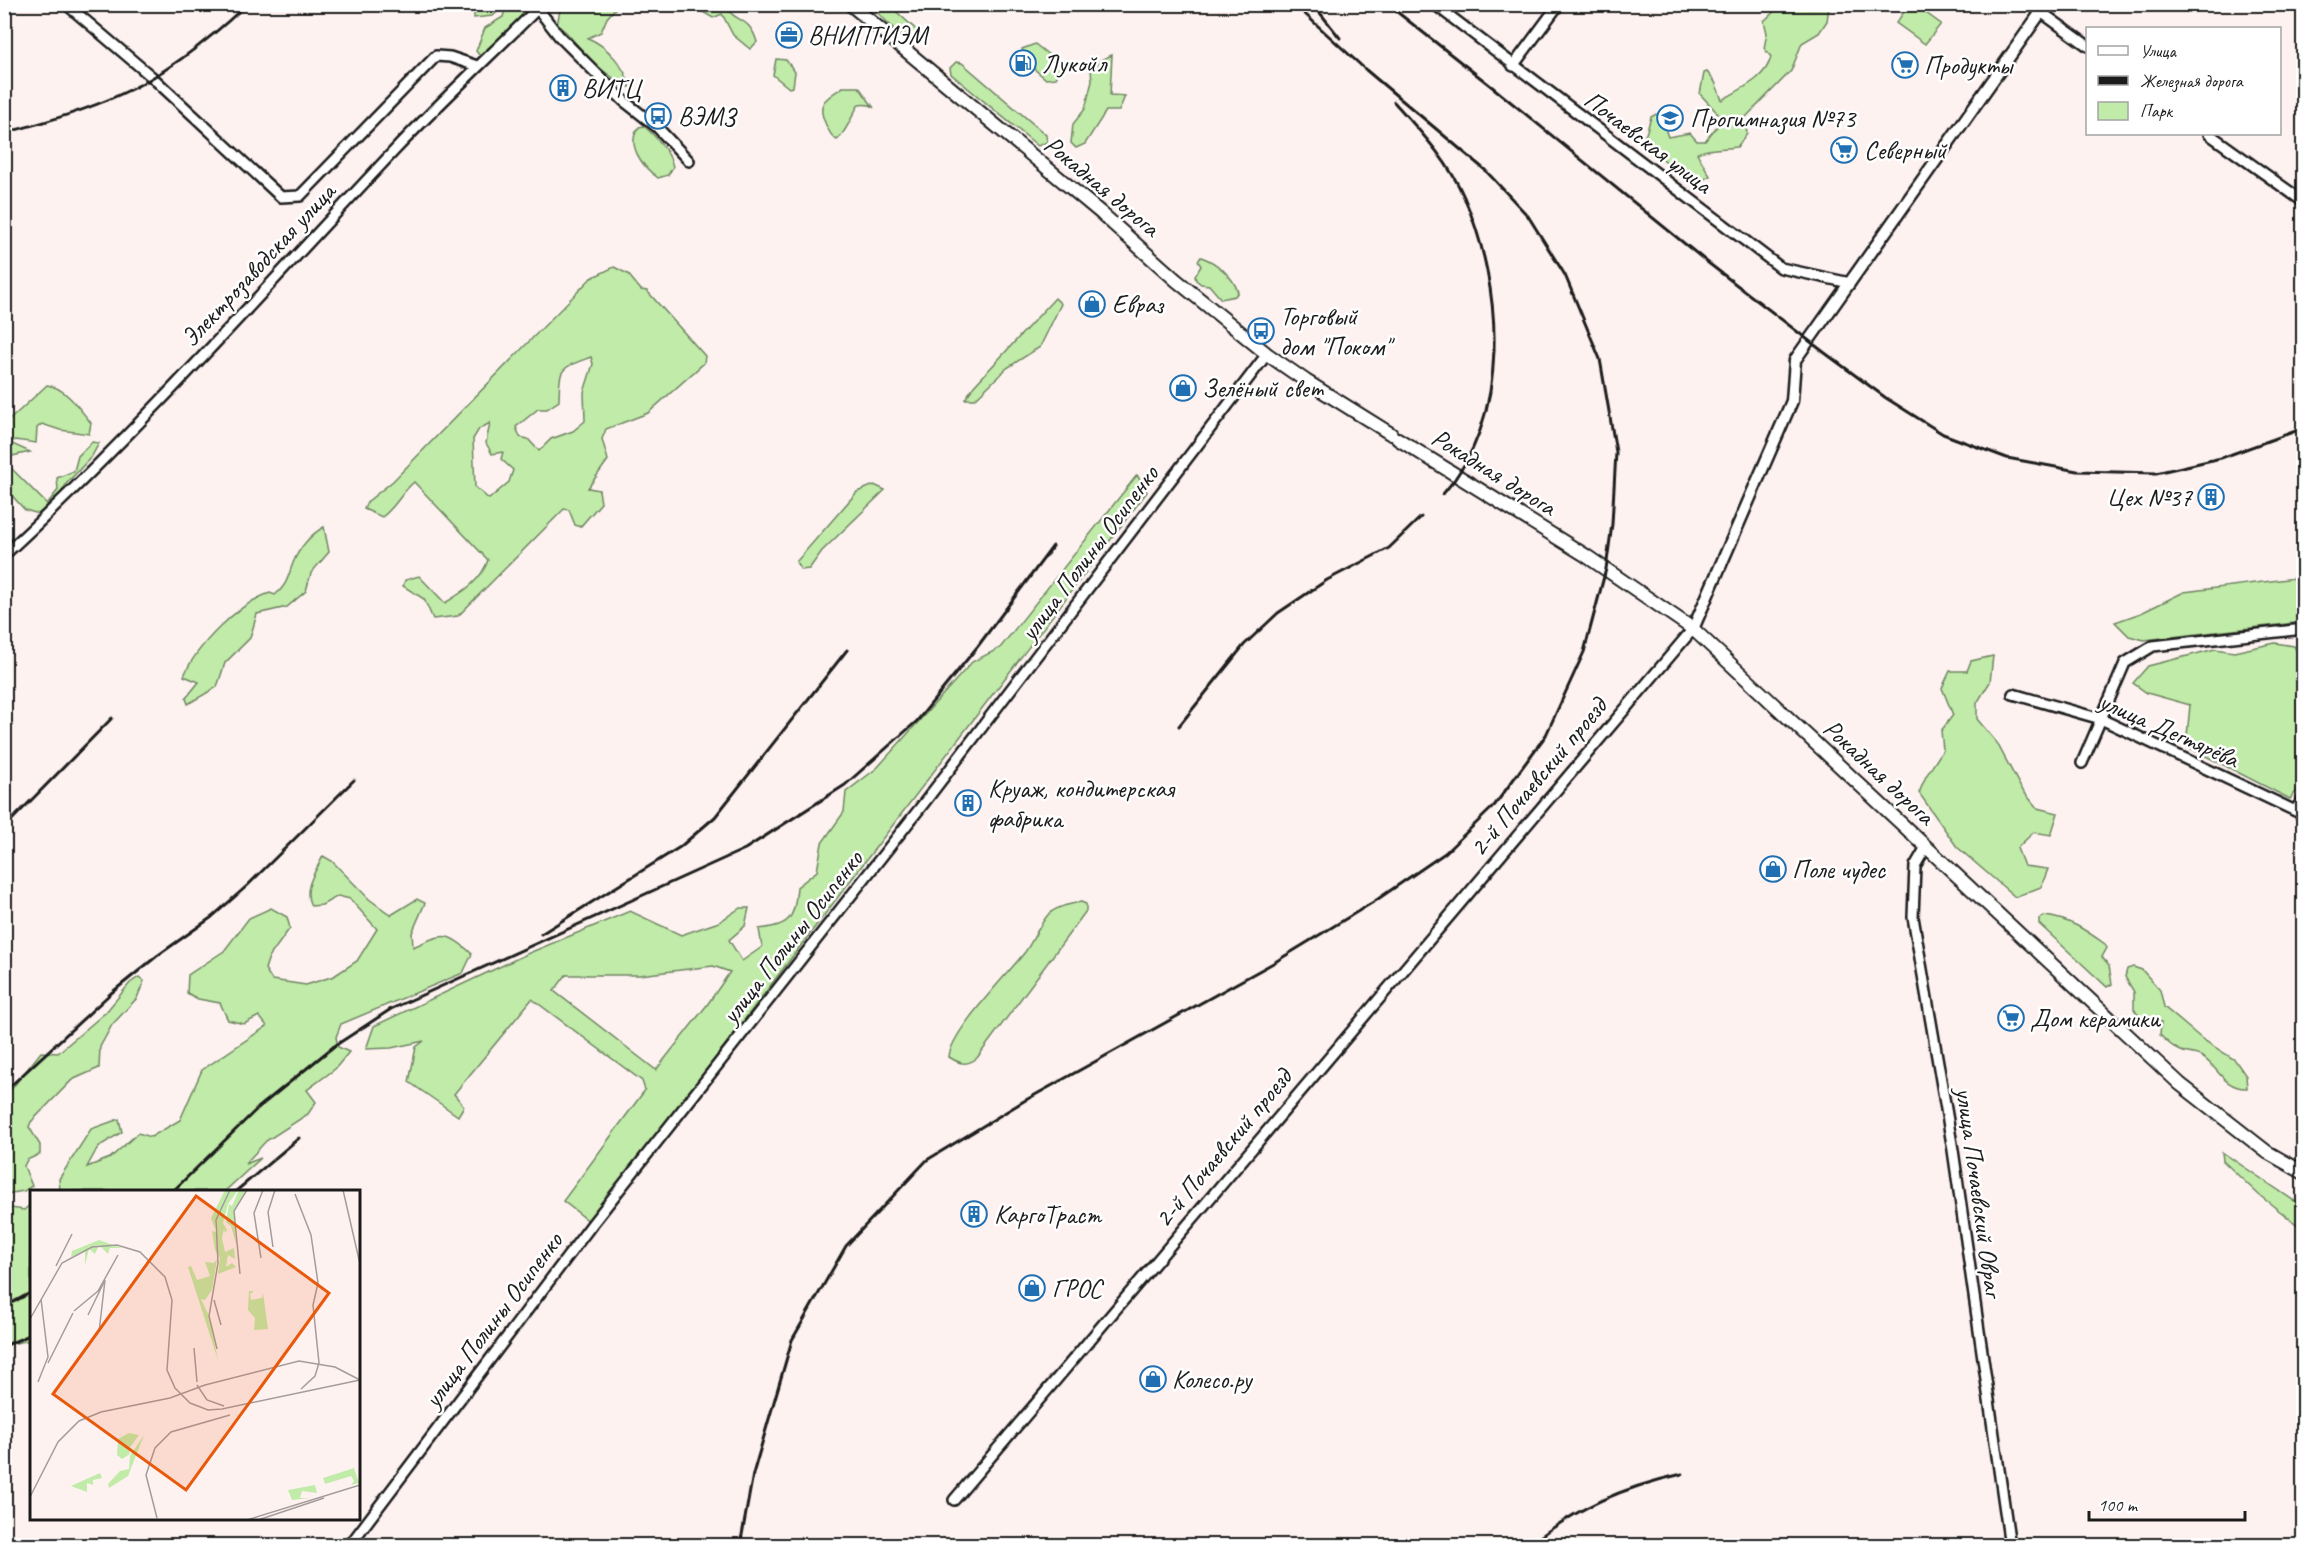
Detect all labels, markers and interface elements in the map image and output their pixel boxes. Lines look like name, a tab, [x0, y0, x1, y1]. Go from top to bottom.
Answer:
place label: ВНИПТИЭМ	[808, 19, 930, 52]
office icon: ВНИПТИЭМ	[774, 20, 804, 50]
legend	[2086, 27, 2281, 135]
text: Улица	[2140, 40, 2177, 62]
place label: Лукойл	[1042, 47, 1108, 80]
fuel station icon: Лукойл	[1008, 48, 1038, 78]
place label: Продукты	[1924, 49, 2015, 82]
supermarket icon: Продукты	[1890, 50, 1920, 80]
text: Железная дорога	[2140, 70, 2244, 93]
place label: ВИТЦ	[582, 72, 644, 105]
building icon: ВИТЦ	[548, 73, 578, 103]
street label: Почаевская улица	[1577, 83, 1720, 202]
place label: ВЭМЗ	[678, 100, 739, 133]
text: Парк	[2140, 100, 2174, 122]
bus stop icon: ВЭМЗ	[643, 101, 673, 131]
place label: Прогимназия №73	[1690, 102, 1858, 135]
school or university icon: Прогимназия №73	[1655, 103, 1685, 133]
street label: Рокадная дорога	[1037, 128, 1168, 245]
place label: Северный	[1864, 134, 1949, 167]
supermarket icon: Северный	[1829, 135, 1859, 165]
street label: Электрозаводская улица	[174, 175, 344, 354]
place label: Евраз	[1112, 288, 1165, 321]
shop icon: Евраз	[1077, 289, 1107, 319]
place label: Торговый дом "Поком"	[1280, 300, 1395, 363]
bus stop icon: Торговый дом "Поком"	[1246, 316, 1276, 346]
place label: Зелёный свет	[1202, 372, 1325, 405]
shop icon: Зелёный свет	[1168, 373, 1198, 403]
street label: Рокадная дорога	[1426, 421, 1564, 524]
street label: улица Полины Осипенко	[1011, 457, 1167, 649]
place label: Цех №37	[2107, 481, 2193, 514]
building icon: Цех №37	[2196, 482, 2226, 512]
street label: улица Дегтярёва	[2092, 684, 2245, 776]
street label: 2-й Почаевский проезд	[1462, 689, 1616, 863]
street label: Рокадная дорога	[1816, 712, 1943, 833]
place label: Круаж, кондитерская фабрика	[988, 772, 1176, 835]
building icon: Круаж, кондитерская фабрика	[953, 788, 983, 818]
street label: улица Полины Осипенко	[713, 842, 871, 1032]
place label: Поле чудес	[1792, 853, 1887, 886]
shop icon: Поле чудес	[1758, 854, 1788, 884]
place label: Дом керамики	[2030, 1002, 2161, 1035]
supermarket icon: Дом керамики	[1996, 1003, 2026, 1033]
street label: 2-й Почаевский проезд	[1147, 1060, 1301, 1234]
street label: улица Почаевский Овраг	[1948, 1084, 2010, 1302]
inset map	[30, 1190, 360, 1520]
place label: КаргоТраст	[994, 1198, 1103, 1231]
building icon: КаргоТраст	[959, 1199, 989, 1229]
street label: улица Полины Осипенко	[415, 1224, 571, 1416]
place label: ГРОС	[1052, 1272, 1105, 1305]
shop icon: ГРОС	[1017, 1273, 1047, 1303]
place label: Колесо.ру	[1172, 1363, 1253, 1396]
shop icon: Колесо.ру	[1138, 1364, 1168, 1394]
scale bar	[2089, 1484, 2245, 1522]
text: 100 m	[2098, 1494, 2139, 1516]

